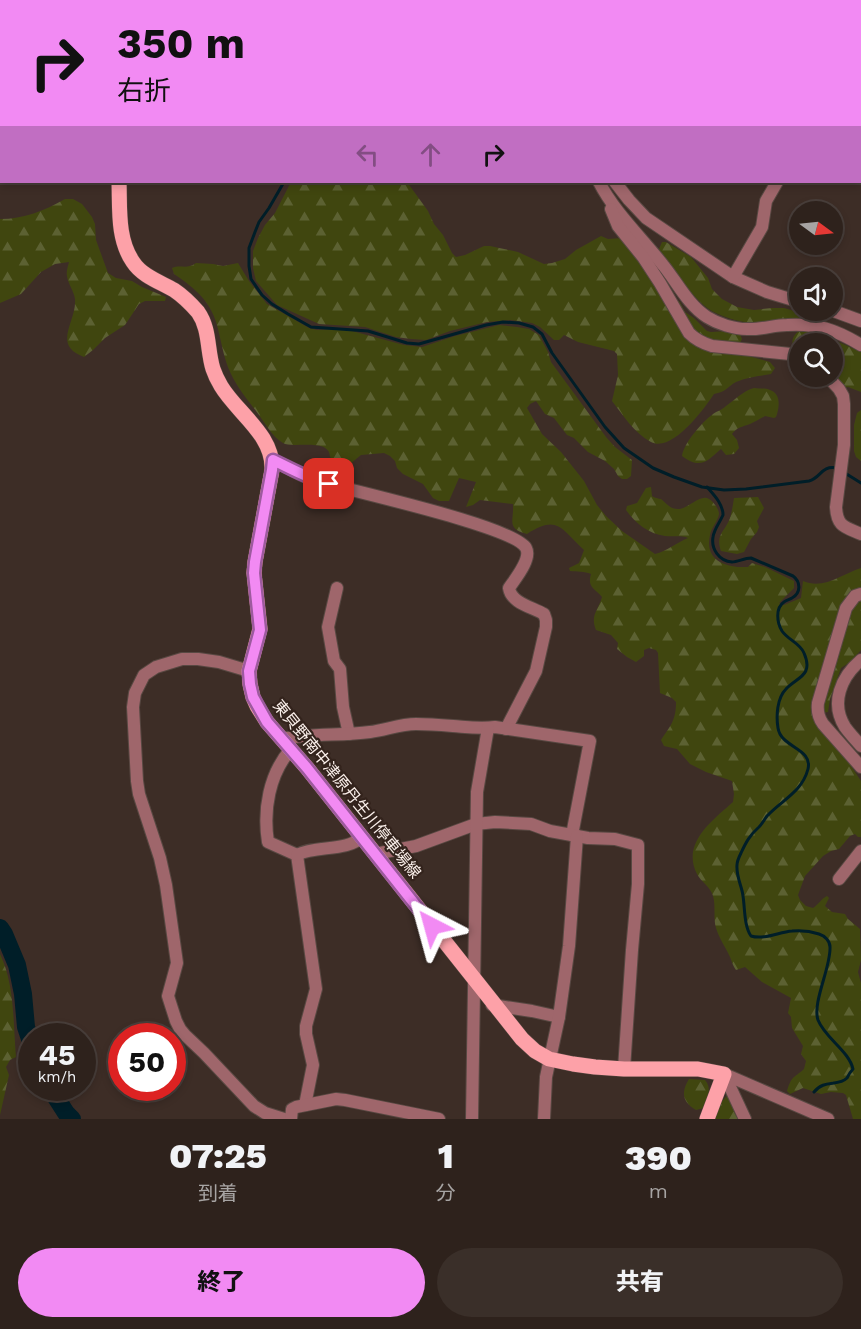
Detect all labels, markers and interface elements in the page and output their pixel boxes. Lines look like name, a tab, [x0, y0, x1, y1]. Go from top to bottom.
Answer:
text: 350 m	[117, 19, 245, 68]
icon: right	[18, 24, 96, 102]
text: 右折	[117, 75, 171, 107]
icon: left	[351, 138, 384, 171]
icon: ahead	[414, 138, 447, 171]
icon: right	[477, 138, 510, 171]
north arrow	[789, 201, 843, 255]
map controls	[789, 201, 843, 387]
button: sound	[789, 267, 843, 321]
button: search	[789, 333, 843, 387]
pin	[303, 458, 354, 509]
icon: arrive	[312, 467, 345, 500]
street label: 東貝野南中津原丹生川停車場線	[269, 696, 425, 882]
position arrow	[400, 894, 464, 958]
speed limit sign: 50	[108, 1023, 186, 1101]
text: 45	[39, 1037, 75, 1072]
text: km/h	[38, 1068, 76, 1086]
text: 07:25	[169, 1135, 267, 1177]
text: 1	[438, 1135, 454, 1177]
text: 390	[625, 1137, 692, 1179]
text: m	[649, 1179, 668, 1203]
text: 到着	[198, 1181, 238, 1205]
text: 分	[436, 1181, 456, 1205]
button: 終了	[18, 1248, 425, 1317]
button: 共有	[437, 1248, 843, 1317]

